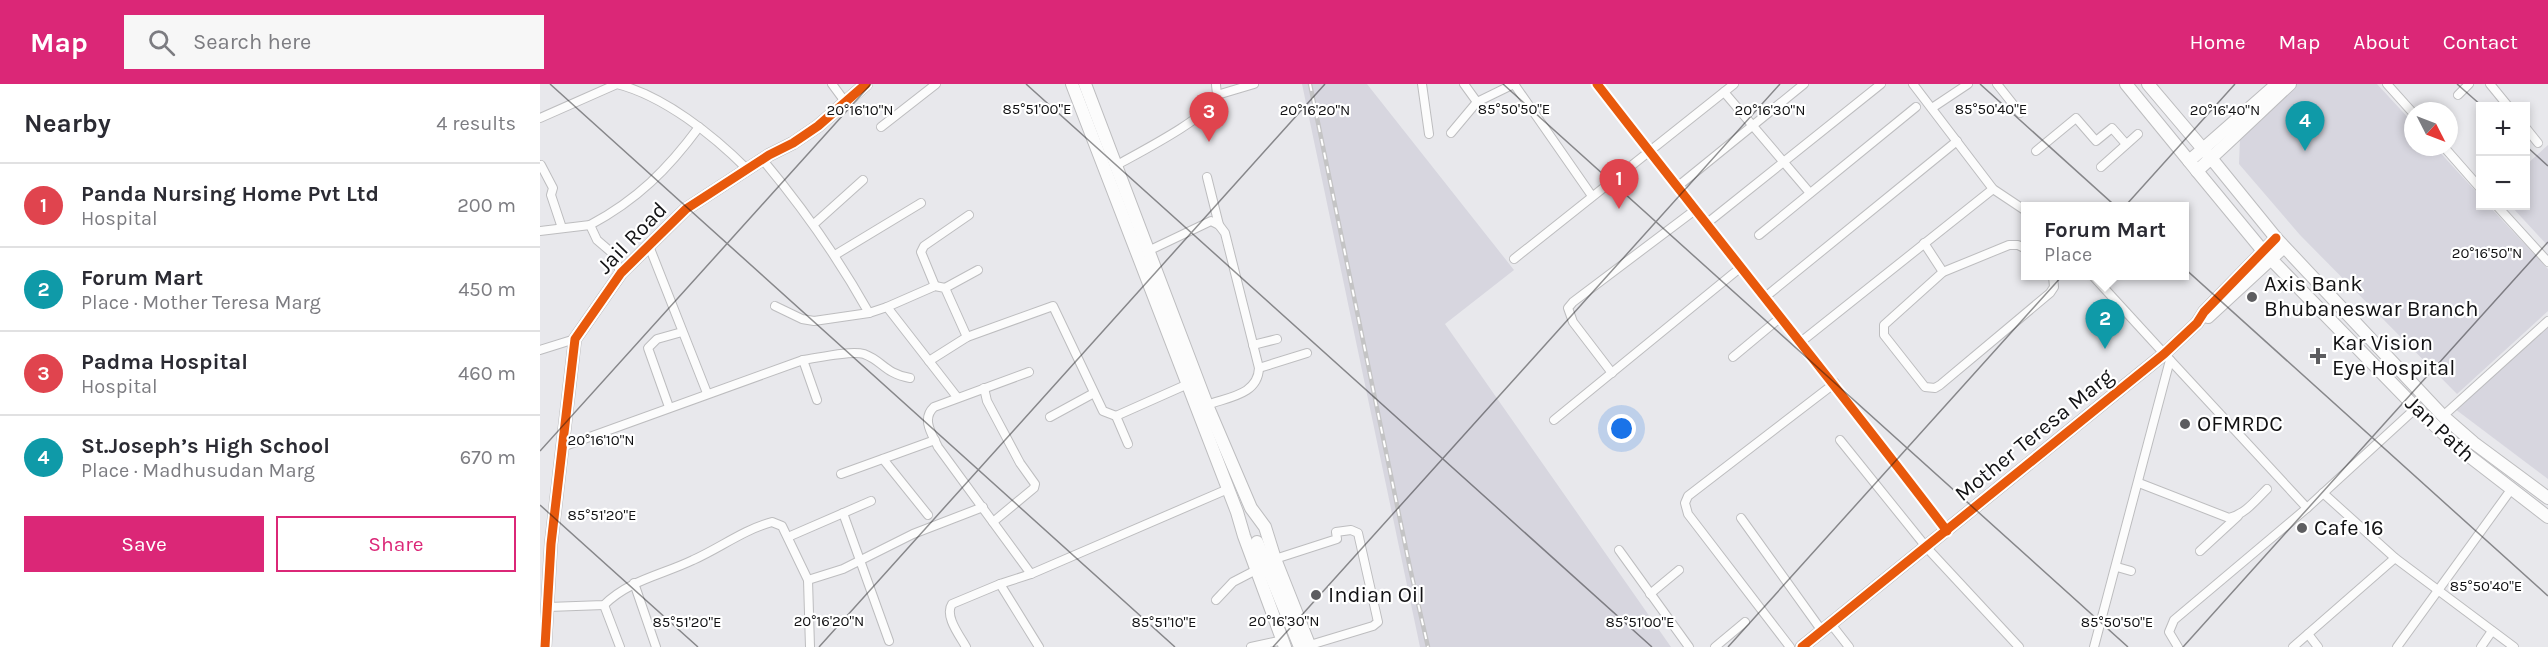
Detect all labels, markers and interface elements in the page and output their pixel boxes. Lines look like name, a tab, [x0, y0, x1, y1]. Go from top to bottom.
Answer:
search box	[124, 15, 544, 69]
text: Map	[30, 26, 88, 59]
icon: search	[145, 26, 178, 59]
text: Search here	[193, 29, 311, 55]
text: Home	[2190, 30, 2246, 54]
text: Map	[2279, 30, 2320, 54]
text: About	[2353, 30, 2410, 54]
text: Contact	[2443, 30, 2518, 54]
pin: 3	[1190, 92, 1228, 142]
text: 85°51'00"E	[1002, 100, 1072, 118]
text: 85°50'50"E	[1478, 100, 1550, 118]
text: 85°50'40"E	[1955, 100, 2027, 118]
text: 20°16'10"N	[827, 101, 893, 119]
text: 20°16'20"N	[1280, 101, 1350, 119]
text: 20°16'30"N	[1735, 101, 1805, 119]
text: 20°16'40"N	[2190, 101, 2260, 119]
pin: 4	[2286, 101, 2324, 151]
north arrow	[2404, 102, 2458, 156]
map controls	[2476, 102, 2530, 210]
button: +	[2476, 102, 2530, 156]
text: Nearby	[24, 108, 111, 139]
text: 4 results	[436, 112, 516, 135]
button: −	[2476, 156, 2530, 210]
pin: 1	[1600, 160, 1638, 209]
text: Panda Nursing Home Pvt Ltd	[81, 181, 379, 207]
text: 1	[40, 194, 47, 217]
text: 200 m	[457, 194, 516, 217]
street label: Jail Road	[592, 197, 672, 279]
popup	[2021, 202, 2189, 280]
text: Hospital	[81, 207, 158, 230]
text: Forum Mart	[2044, 217, 2166, 243]
text: Place	[2044, 243, 2092, 266]
text: 20°16'50"N	[2452, 244, 2522, 262]
text: Forum Mart	[81, 265, 203, 291]
place label: Axis Bank Bhubaneswar Branch	[2264, 271, 2478, 322]
text: 2	[37, 278, 50, 301]
text: 450 m	[458, 278, 516, 301]
marker: Axis Bank Bhubaneswar Branch	[2245, 290, 2259, 304]
text: Place · Mother Teresa Marg	[81, 291, 321, 314]
pin: 2	[2086, 300, 2124, 349]
place label: Kar Vision Eye Hospital	[2332, 330, 2455, 381]
marker: Kar Vision Eye Hospital	[2309, 347, 2327, 365]
text: Padma Hospital	[81, 349, 248, 375]
text: 3	[37, 362, 50, 385]
text: 460 m	[458, 362, 516, 385]
street label: Mother Teresa Marg	[1950, 363, 2119, 507]
text: Hospital	[81, 375, 158, 398]
street label: Jan Path	[2400, 390, 2480, 468]
place label: OFMRDC	[2197, 411, 2283, 437]
your location	[1607, 414, 1636, 443]
marker: OFMRDC	[2178, 417, 2192, 431]
text: 20°16'10"N	[568, 431, 634, 449]
text: St.Joseph’s High School	[81, 433, 330, 459]
text: 4	[38, 446, 49, 469]
text: 670 m	[460, 446, 516, 469]
text: Place · Madhusudan Marg	[81, 459, 315, 482]
text: 85°51'20"E	[568, 506, 636, 524]
place label: Cafe 16	[2314, 515, 2384, 541]
button: Save	[24, 516, 264, 572]
button: Share	[276, 516, 516, 572]
marker: Cafe 16	[2295, 521, 2309, 535]
text: 85°50'40"E	[2450, 577, 2522, 595]
place label: Indian Oil	[1328, 582, 1425, 608]
marker: Indian Oil	[1309, 588, 1323, 602]
text: 20°16'20"N	[794, 612, 864, 630]
text: 20°16'30"N	[1249, 612, 1319, 630]
text: 85°51'20"E	[653, 613, 721, 631]
text: 85°51'10"E	[1131, 613, 1197, 631]
text: 85°51'00"E	[1605, 613, 1675, 631]
text: 85°50'50"E	[2081, 613, 2153, 631]

